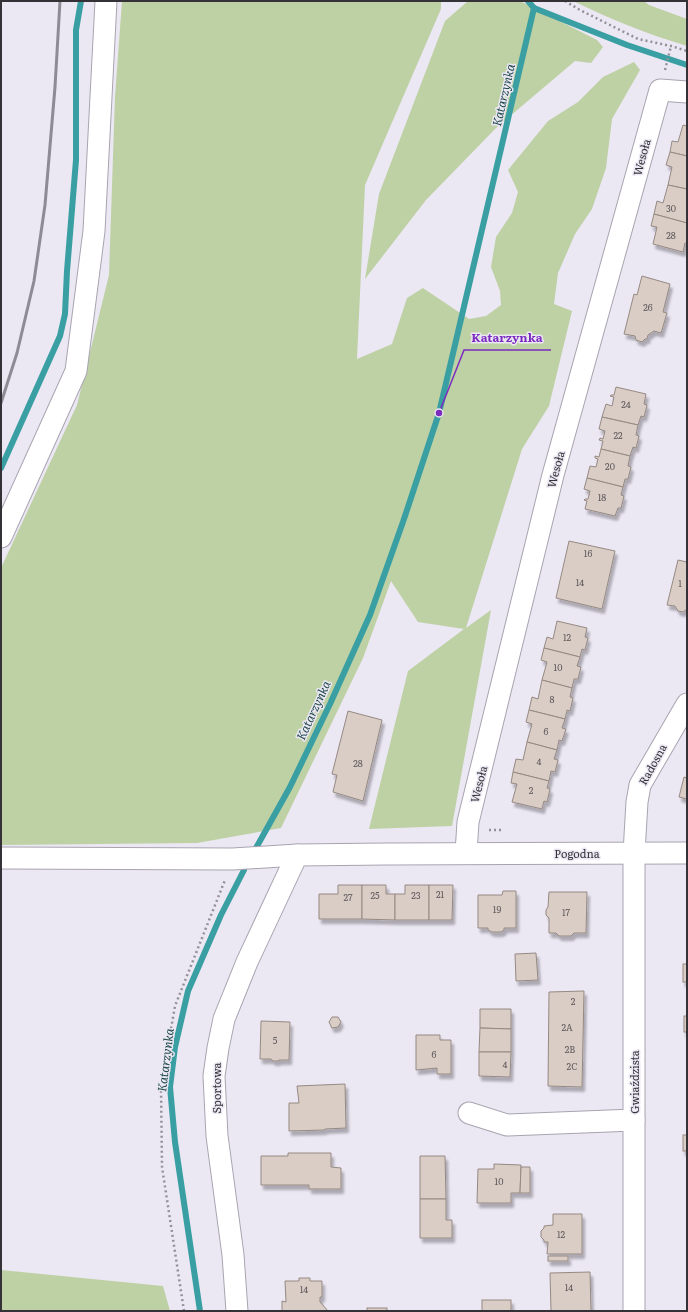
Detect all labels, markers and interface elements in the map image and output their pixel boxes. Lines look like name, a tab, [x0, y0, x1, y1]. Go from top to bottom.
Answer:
water label: Katarzynka	[487, 62, 519, 128]
street label: Wesoła	[628, 137, 654, 177]
house number: 30	[666, 201, 676, 215]
house number: 28	[666, 228, 676, 242]
house number: 26	[643, 300, 653, 314]
callout: Katarzynka	[464, 326, 551, 350]
text: Katarzynka	[471, 328, 543, 346]
house number: 24	[621, 397, 631, 411]
house number: 22	[613, 428, 623, 442]
street label: Wesoła	[542, 449, 568, 489]
house number: 20	[605, 459, 615, 473]
house number: 18	[598, 490, 606, 504]
house number: 16	[584, 546, 592, 560]
house number: 14	[576, 575, 584, 589]
house number: 1	[678, 576, 682, 590]
house number: 12	[563, 630, 572, 644]
house number: 10	[554, 660, 562, 674]
water label: Katarzynka	[291, 677, 335, 743]
house number: 8	[550, 692, 555, 706]
house number: 6	[544, 724, 549, 738]
street label: Radosna	[634, 740, 670, 787]
house number: 4	[537, 754, 542, 768]
house number: 28	[353, 756, 363, 770]
street label: Wesoła	[466, 764, 490, 804]
house number: 2	[529, 783, 534, 797]
street label: Pogodna	[554, 845, 600, 861]
house number: 21	[436, 887, 444, 901]
house number: 25	[370, 888, 380, 902]
house number: 23	[411, 888, 421, 902]
house number: 27	[343, 890, 353, 904]
house number: 19	[493, 902, 501, 916]
house number: 17	[562, 905, 570, 919]
house number: 2	[571, 994, 576, 1008]
house number: 2A	[561, 1020, 573, 1034]
water label: Katarzynka	[152, 1027, 178, 1093]
house number: 5	[273, 1033, 278, 1047]
house number: 2B	[565, 1042, 575, 1056]
house number: 6	[432, 1047, 437, 1061]
street label: Gwiaździsta	[626, 1050, 642, 1114]
house number: 4	[503, 1057, 508, 1071]
house number: 2C	[567, 1059, 577, 1073]
street label: Sportowa	[208, 1062, 224, 1113]
house number: 10	[495, 1174, 503, 1188]
house number: 12	[557, 1227, 566, 1241]
house number: 14	[565, 1280, 573, 1294]
house number: 14	[300, 1282, 308, 1296]

